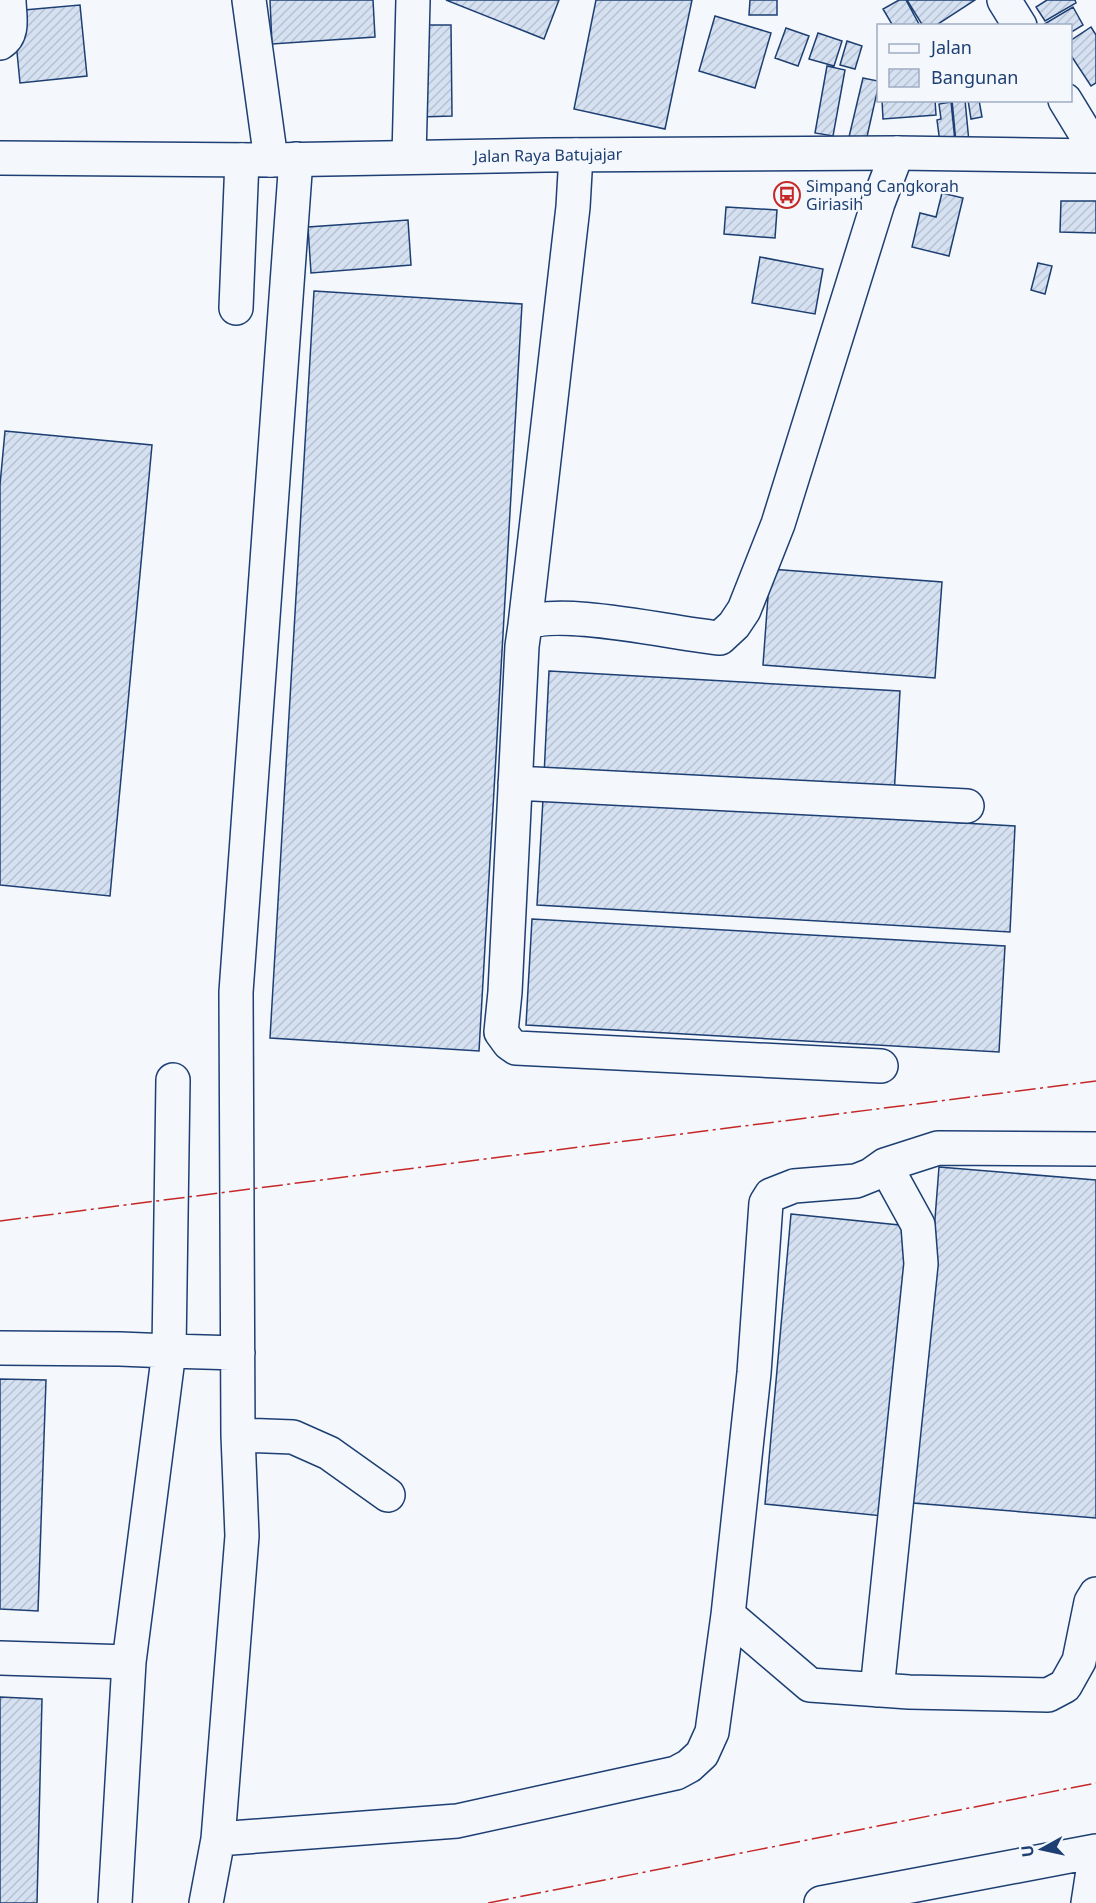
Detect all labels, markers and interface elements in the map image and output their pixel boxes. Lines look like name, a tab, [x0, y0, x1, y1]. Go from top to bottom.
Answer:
legend	[877, 24, 1072, 102]
text: Jalan	[929, 35, 972, 59]
text: Bangunan	[931, 65, 1018, 89]
street label: Jalan Raya Batujajar	[472, 143, 623, 167]
place label: Simpang Cangkorah Giriasih	[806, 175, 959, 215]
bus stop icon: Simpang Cangkorah Giriasih	[772, 180, 802, 210]
north arrow	[1012, 1819, 1072, 1879]
text: U	[1015, 1844, 1039, 1859]

